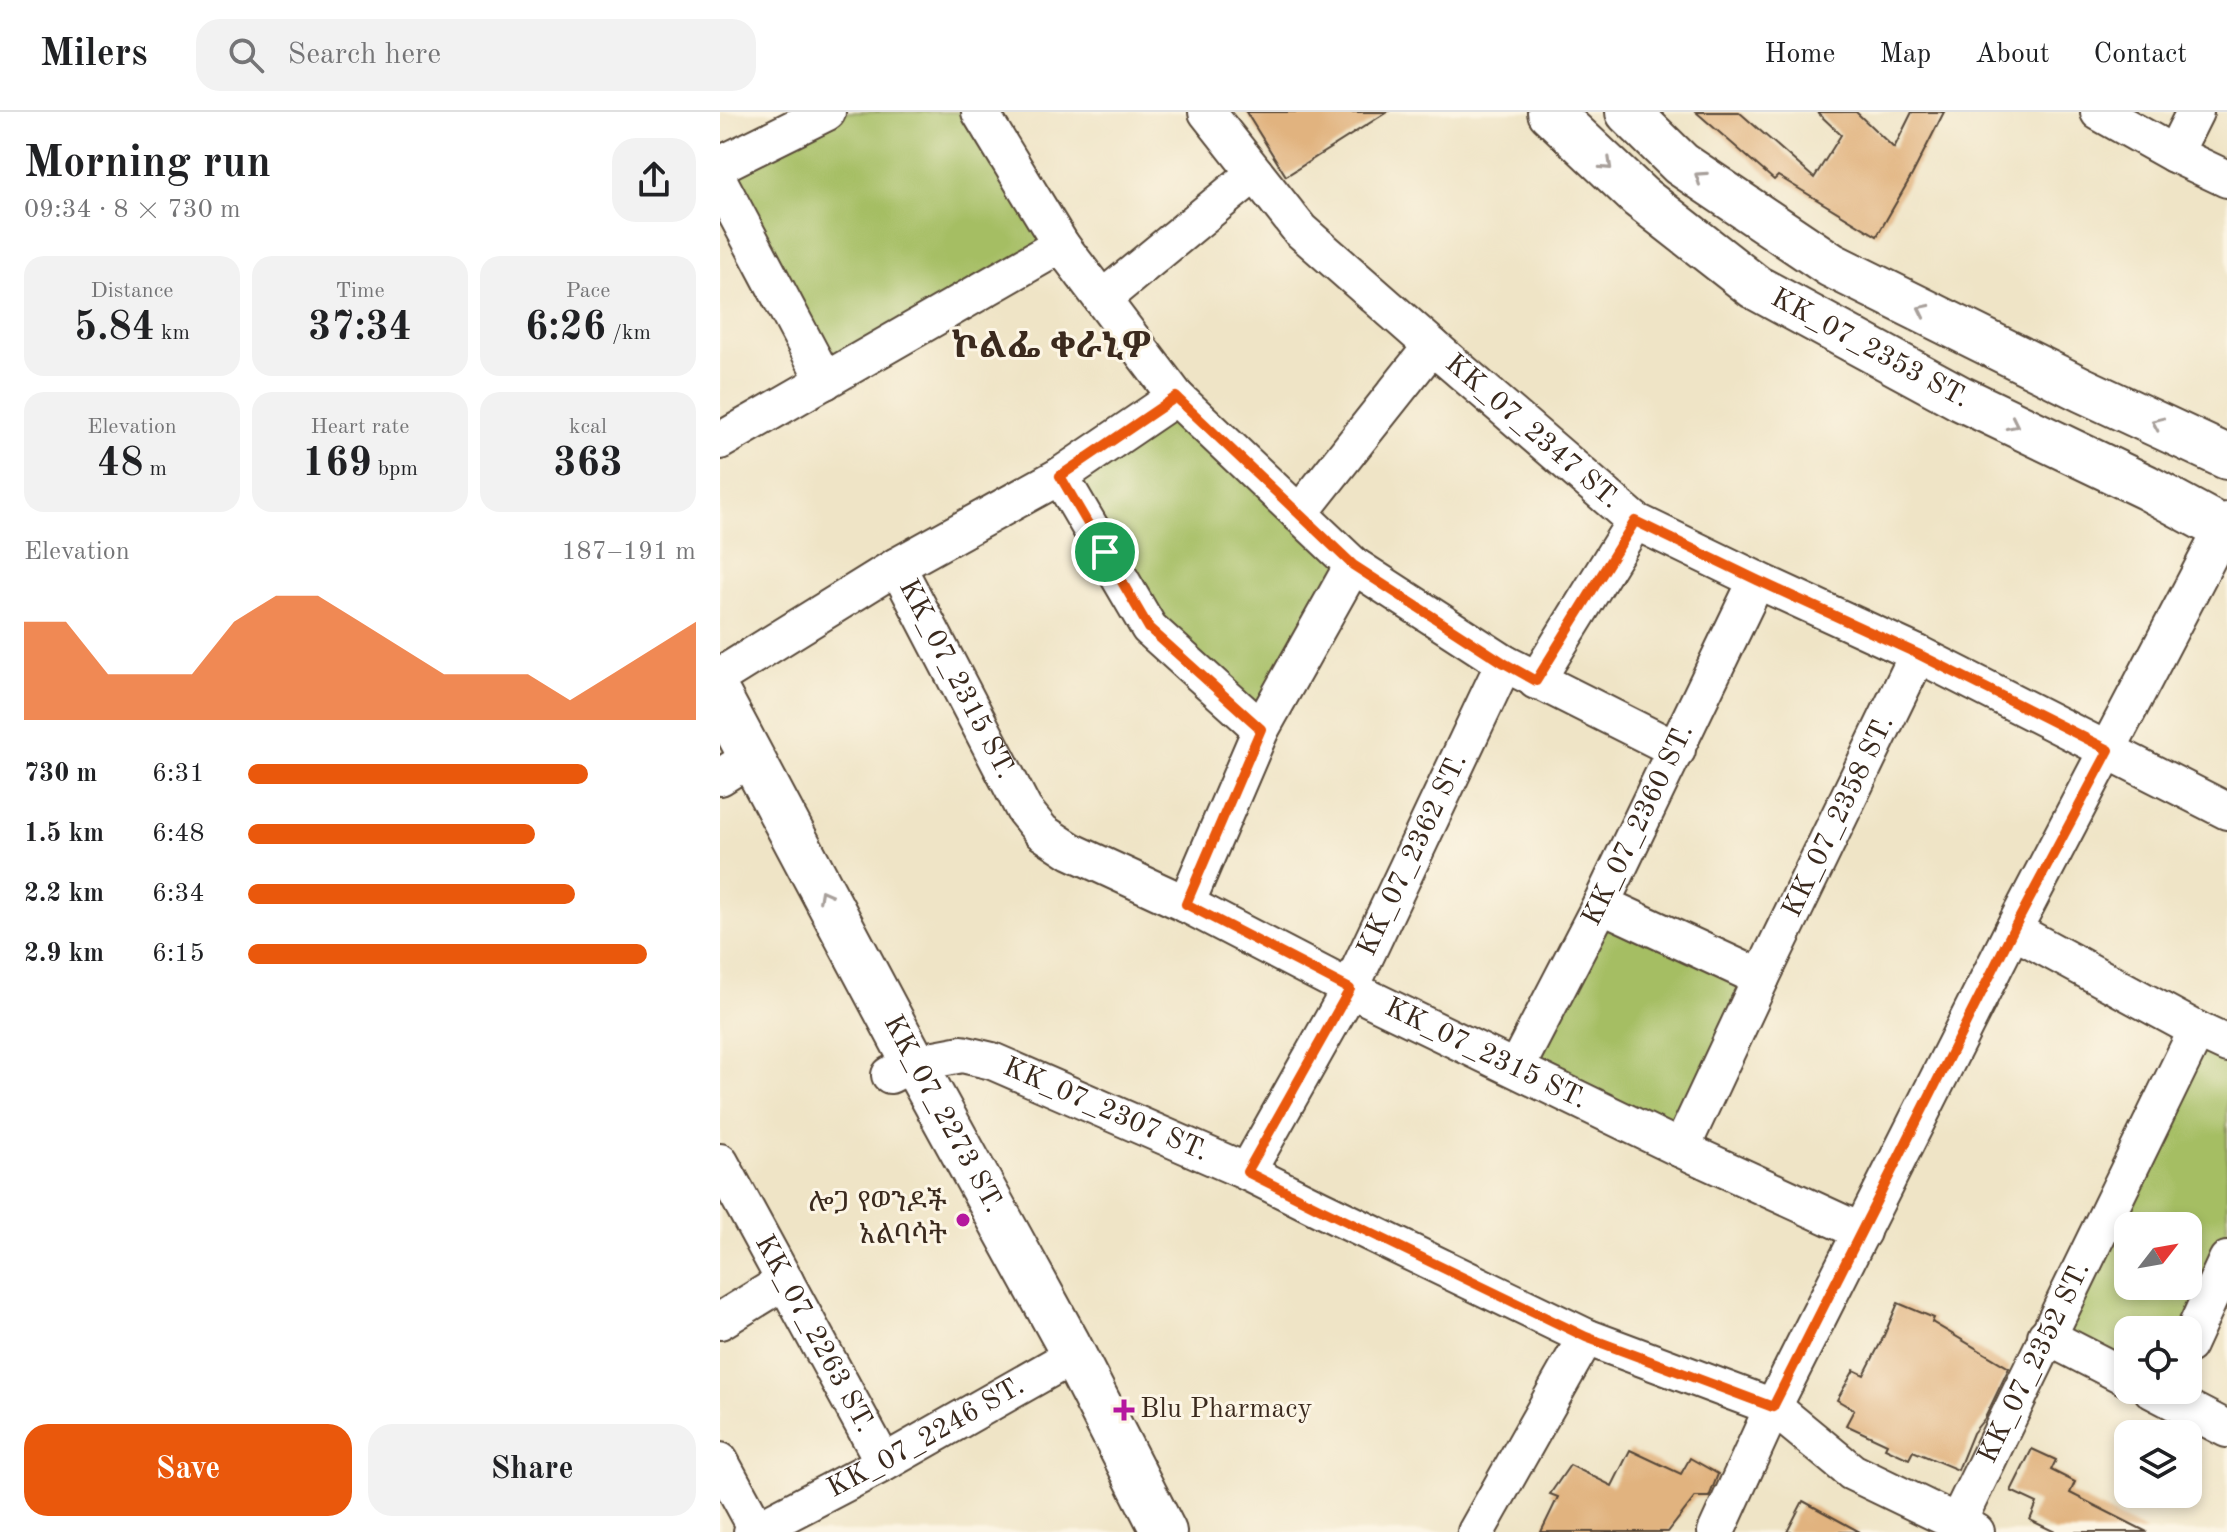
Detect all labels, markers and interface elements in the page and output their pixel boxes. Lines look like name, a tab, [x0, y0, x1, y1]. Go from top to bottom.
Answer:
search box	[196, 19, 756, 91]
icon: search	[224, 33, 268, 77]
text: Milers	[40, 36, 148, 74]
text: Search here	[288, 40, 441, 70]
text: Home	[1764, 41, 1835, 69]
text: Map	[1879, 41, 1931, 69]
text: About	[1975, 41, 2050, 69]
text: Contact	[2094, 41, 2187, 69]
button: share	[612, 138, 696, 222]
text: Morning run	[24, 142, 271, 186]
one-way arrow	[1597, 156, 1612, 170]
one-way arrow	[1695, 172, 1709, 187]
text: 09:34 · 8 × 730 m	[24, 197, 241, 223]
text: Distance	[91, 280, 173, 302]
text: Time	[335, 280, 385, 302]
text: Pace	[566, 280, 610, 302]
street label: KK_07_2353 ST.	[1766, 284, 1973, 414]
one-way arrow	[1916, 305, 1931, 320]
text: 5.84	[74, 309, 155, 349]
text: 37:34	[308, 309, 412, 349]
text: 6:26	[525, 309, 606, 349]
text: km	[155, 322, 190, 344]
text: /km	[606, 322, 651, 344]
district label: ኮልፌ ቀራኒዎ	[951, 329, 1151, 366]
street label: KK_07_2347 ST.	[1439, 350, 1625, 515]
one-way arrow	[2005, 414, 2020, 429]
text: Elevation	[87, 416, 177, 438]
text: Heart rate	[311, 416, 409, 438]
text: kcal	[569, 416, 607, 438]
one-way arrow	[2150, 417, 2165, 433]
text: 48	[97, 445, 143, 485]
text: 169	[302, 445, 372, 485]
text: 363	[553, 445, 623, 485]
text: m	[143, 458, 167, 480]
text: bpm	[372, 458, 418, 480]
pin	[1071, 518, 1139, 586]
icon: arrive	[1083, 530, 1127, 574]
text: Elevation	[24, 539, 130, 565]
text: 187–191 m	[561, 539, 696, 565]
street label: KK_07_2315 ST.	[893, 575, 1019, 784]
street label: KK_07_2358 ST.	[1779, 712, 1900, 922]
street label: KK_07_2360 ST.	[1578, 720, 1699, 931]
street label: KK_07_2362 ST.	[1354, 750, 1473, 961]
text: 730 m	[24, 761, 97, 787]
text: 6:31	[152, 761, 205, 787]
text: 1.5 km	[24, 821, 104, 847]
text: 6:48	[152, 821, 205, 847]
text: 2.2 km	[24, 881, 104, 907]
text: 6:34	[152, 881, 205, 907]
one-way arrow	[818, 889, 833, 903]
text: 2.9 km	[24, 941, 104, 967]
text: 6:15	[152, 941, 205, 967]
street label: KK_07_2315 ST.	[1380, 994, 1591, 1115]
street label: KK_07_2273 ST.	[877, 1011, 1007, 1218]
street label: KK_07_2307 ST.	[999, 1054, 1212, 1167]
place label: ሎጋ የወንዶች አልባሳት	[808, 1187, 948, 1250]
marker: ሎጋ የወንዶች አልባሳት	[954, 1211, 972, 1229]
north arrow	[2114, 1212, 2202, 1300]
map controls	[2114, 1212, 2202, 1508]
street label: KK_07_2263 ST.	[749, 1231, 879, 1438]
street label: KK_07_2352 ST.	[1974, 1258, 2096, 1468]
button: locate	[2114, 1316, 2202, 1404]
street label: KK_07_2246 ST.	[823, 1372, 1029, 1504]
place label: Blu Pharmacy	[1140, 1396, 1313, 1424]
marker: Blu Pharmacy	[1115, 1401, 1133, 1419]
button: layers	[2114, 1420, 2202, 1508]
button: Save	[24, 1424, 352, 1516]
button: Share	[368, 1424, 696, 1516]

